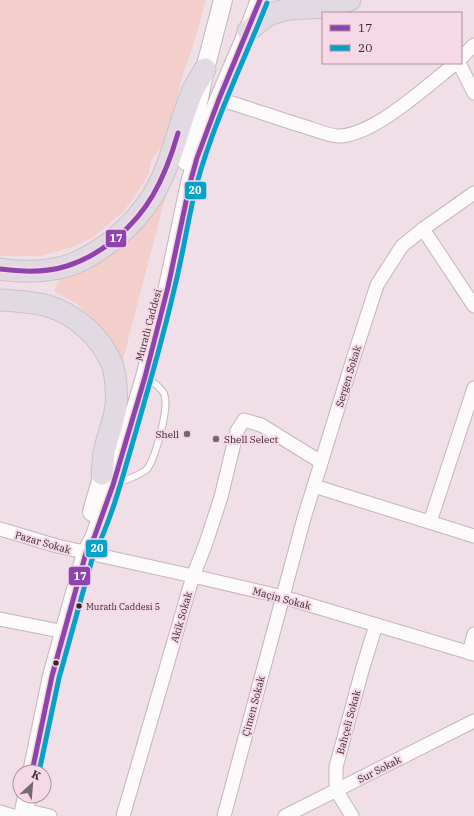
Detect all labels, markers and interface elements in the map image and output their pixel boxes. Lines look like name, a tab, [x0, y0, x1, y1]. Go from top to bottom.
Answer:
legend	[322, 12, 462, 64]
text: 17	[358, 20, 372, 35]
text: 20	[358, 40, 372, 55]
line badge: 20	[184, 181, 207, 200]
text: 20	[188, 183, 202, 197]
line badge: 17	[105, 229, 127, 248]
text: 17	[109, 231, 123, 245]
street label: Muratlı Caddesi	[133, 288, 164, 363]
street label: Sergen Sokak	[333, 344, 364, 409]
place label: Shell	[156, 428, 179, 441]
marker: Shell	[182, 429, 192, 439]
place label: Shell Select	[224, 433, 279, 446]
marker: Shell Select	[211, 434, 221, 444]
street label: Pazar Sokak	[13, 528, 72, 557]
line badge: 20	[85, 539, 108, 558]
text: 20	[90, 541, 104, 555]
line badge: 17	[68, 566, 91, 586]
text: 17	[73, 569, 87, 583]
street label: Maçin Sokak	[251, 584, 313, 613]
street label: Akik Sokak	[168, 590, 195, 644]
marker: Muratlı Caddesi 5	[74, 601, 84, 611]
place label: Muratlı Caddesi 5	[86, 601, 160, 612]
unlabelled marker	[51, 658, 61, 668]
street label: Çimen Sokak	[239, 674, 268, 738]
street label: Bahçeli Sokak	[334, 688, 363, 756]
street label: Sur Sokak	[355, 753, 403, 786]
north arrow	[12, 764, 52, 804]
text: K	[30, 767, 44, 783]

